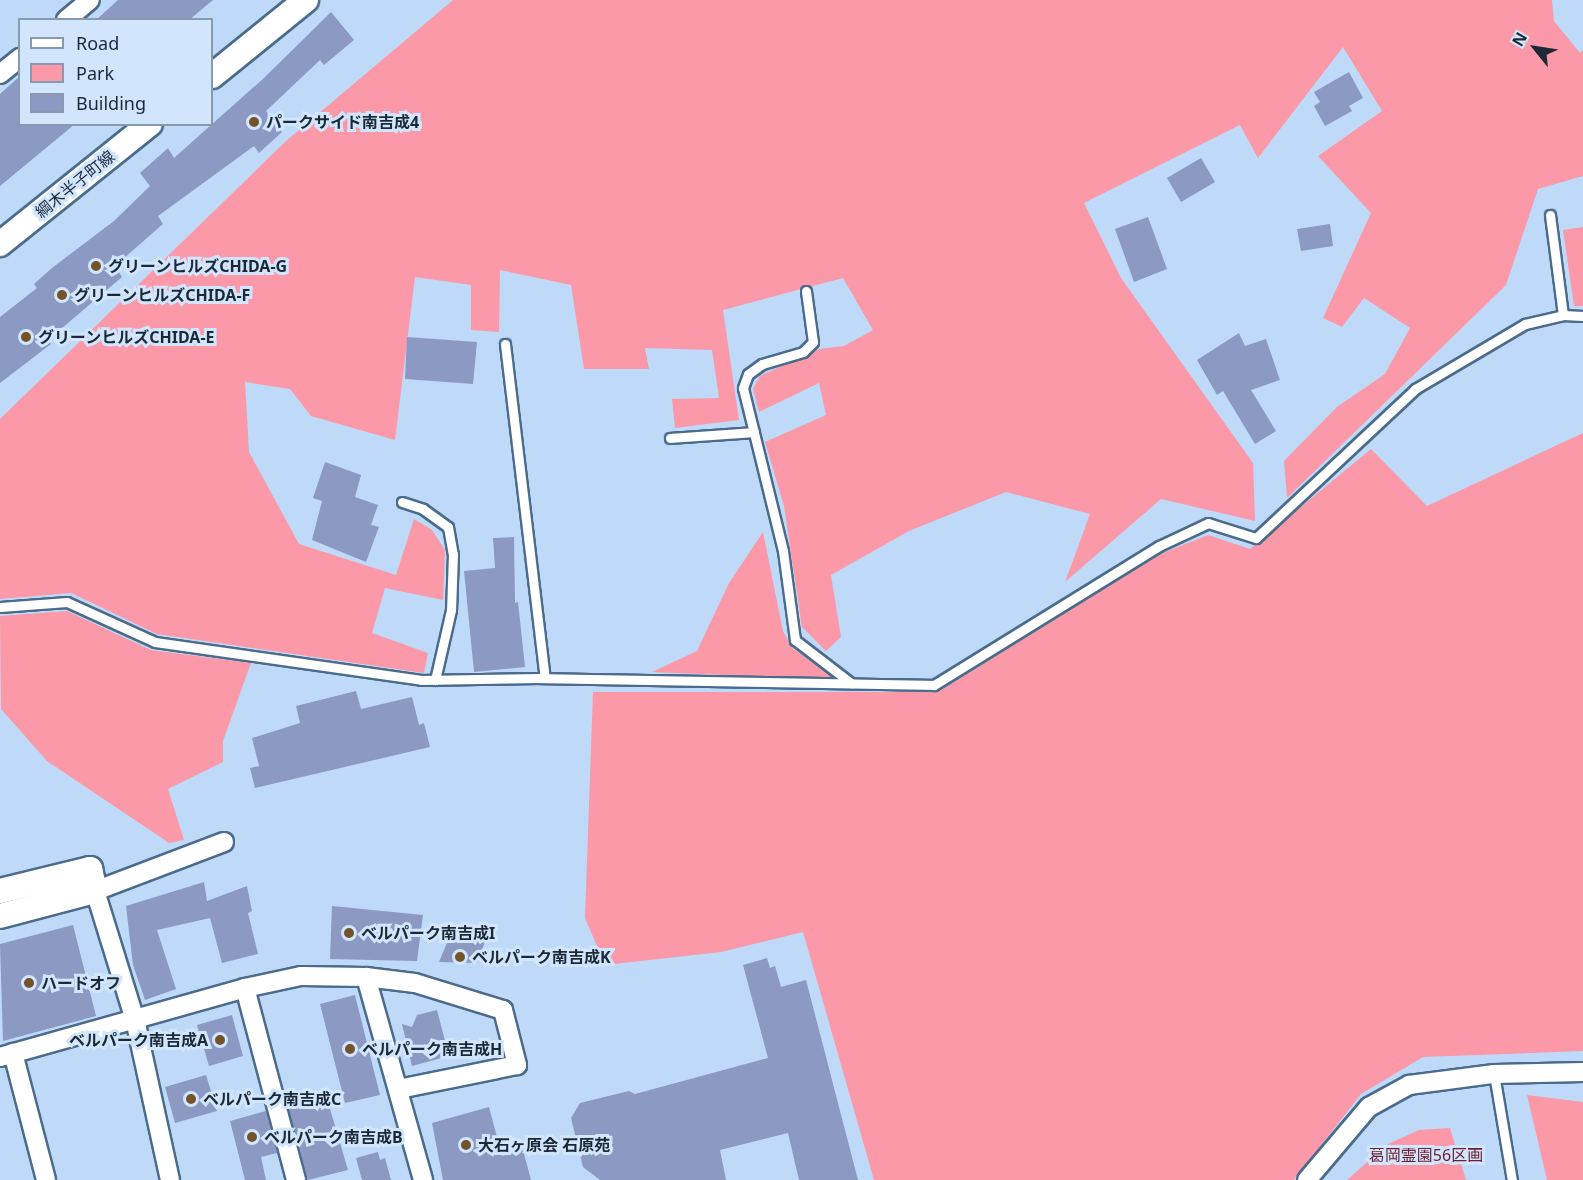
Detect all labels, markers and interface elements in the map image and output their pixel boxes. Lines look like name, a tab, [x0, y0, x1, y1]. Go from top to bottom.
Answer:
legend	[18, 18, 213, 126]
north arrow	[1505, 18, 1565, 78]
text: N	[1507, 28, 1532, 50]
text: Road	[76, 31, 119, 55]
text: Park	[76, 61, 114, 85]
text: Building	[76, 91, 146, 115]
place label: パークサイド南吉成4	[266, 112, 419, 132]
marker: パークサイド南吉成4	[247, 115, 261, 129]
street label: 綱木半子町線	[32, 146, 118, 222]
place label: グリーンヒルズCHIDA-G	[108, 256, 288, 276]
marker: グリーンヒルズCHIDA-G	[89, 259, 103, 273]
place label: グリーンヒルズCHIDA-F	[74, 285, 251, 305]
marker: グリーンヒルズCHIDA-F	[55, 288, 69, 302]
place label: グリーンヒルズCHIDA-E	[38, 327, 215, 347]
marker: グリーンヒルズCHIDA-E	[19, 330, 33, 344]
place label: ベルパーク南吉成I	[361, 923, 495, 943]
marker: ベルパーク南吉成I	[342, 926, 356, 940]
place label: ベルパーク南吉成K	[472, 947, 611, 967]
marker: ベルパーク南吉成K	[453, 950, 467, 964]
place label: ハードオフ	[41, 973, 121, 993]
marker: ハードオフ	[22, 976, 36, 990]
place label: ベルパーク南吉成A	[69, 1030, 208, 1050]
marker: ベルパーク南吉成A	[213, 1033, 227, 1047]
place label: ベルパーク南吉成H	[362, 1039, 502, 1059]
marker: ベルパーク南吉成H	[343, 1042, 357, 1056]
place label: ベルパーク南吉成C	[203, 1089, 341, 1109]
marker: ベルパーク南吉成C	[184, 1092, 198, 1106]
place label: ベルパーク南吉成B	[264, 1127, 403, 1147]
marker: ベルパーク南吉成B	[245, 1130, 259, 1144]
place label: 大石ヶ原会 石原苑	[478, 1135, 610, 1155]
marker: 大石ヶ原会 石原苑	[459, 1138, 473, 1152]
park label: 葛岡霊園56区画	[1369, 1145, 1483, 1165]

